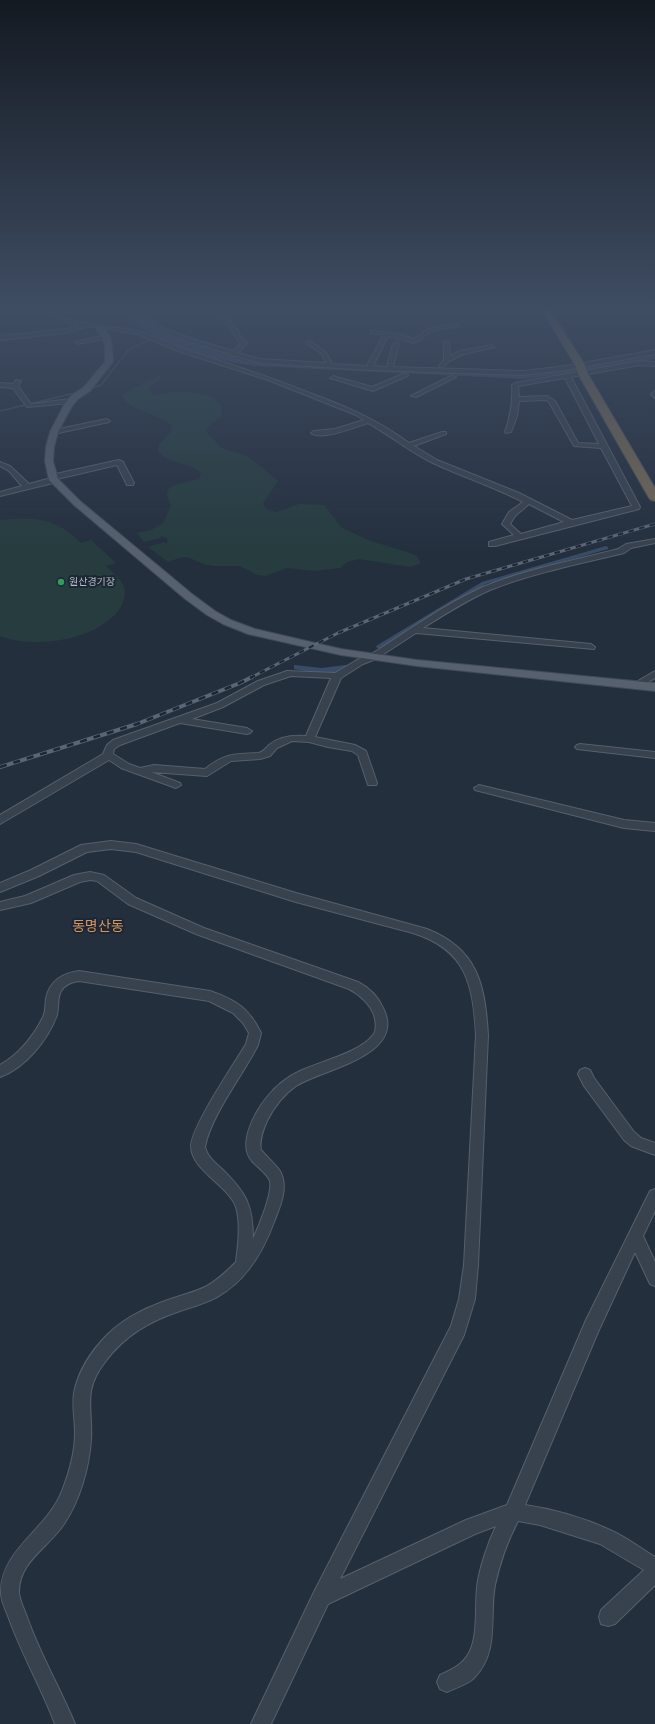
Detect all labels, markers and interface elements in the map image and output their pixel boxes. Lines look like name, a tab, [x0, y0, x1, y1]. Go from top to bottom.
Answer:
place label: 원산경기장	[69, 576, 115, 588]
marker: 원산경기장	[56, 577, 66, 587]
district label: 동명산동	[72, 919, 124, 935]

